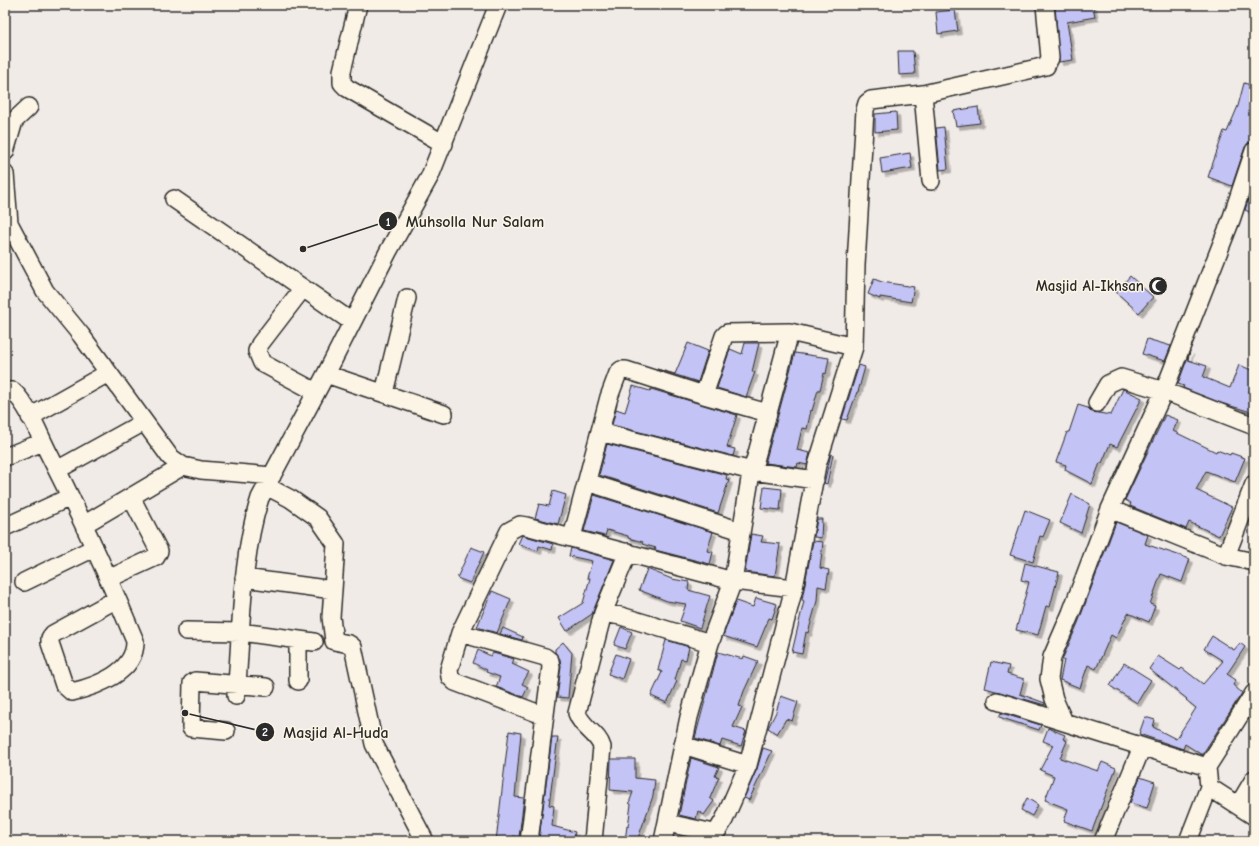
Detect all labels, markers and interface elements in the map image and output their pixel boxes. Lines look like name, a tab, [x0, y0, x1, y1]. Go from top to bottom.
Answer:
callout: Muhsolla Nur Salam	[378, 207, 552, 235]
text: Muhsolla Nur Salam	[406, 213, 544, 231]
text: 1	[386, 215, 391, 229]
mosque icon: Masjid Al-Ikhsan	[1147, 275, 1169, 297]
place label: Masjid Al-Ikhsan	[1036, 277, 1144, 295]
callout: Masjid Al-Huda	[255, 718, 397, 746]
text: Masjid Al-Huda	[283, 724, 389, 742]
text: 2	[262, 725, 268, 739]

